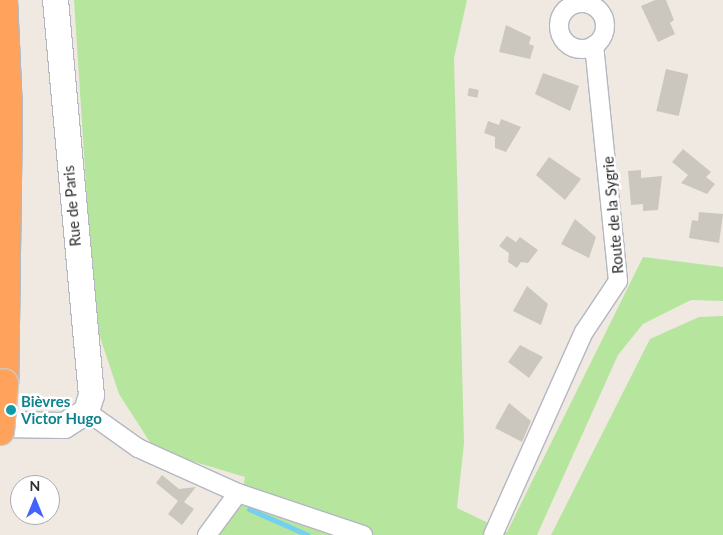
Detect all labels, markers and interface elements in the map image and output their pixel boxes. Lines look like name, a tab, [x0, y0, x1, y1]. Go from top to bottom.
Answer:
street label: Route de la Sygrie	[599, 155, 627, 275]
street label: Rue de Paris	[59, 165, 85, 247]
place label: Bièvres Victor Hugo	[21, 392, 102, 427]
marker: Bièvres Victor Hugo	[5, 404, 17, 416]
north arrow	[10, 475, 60, 525]
text: N	[30, 477, 40, 494]

